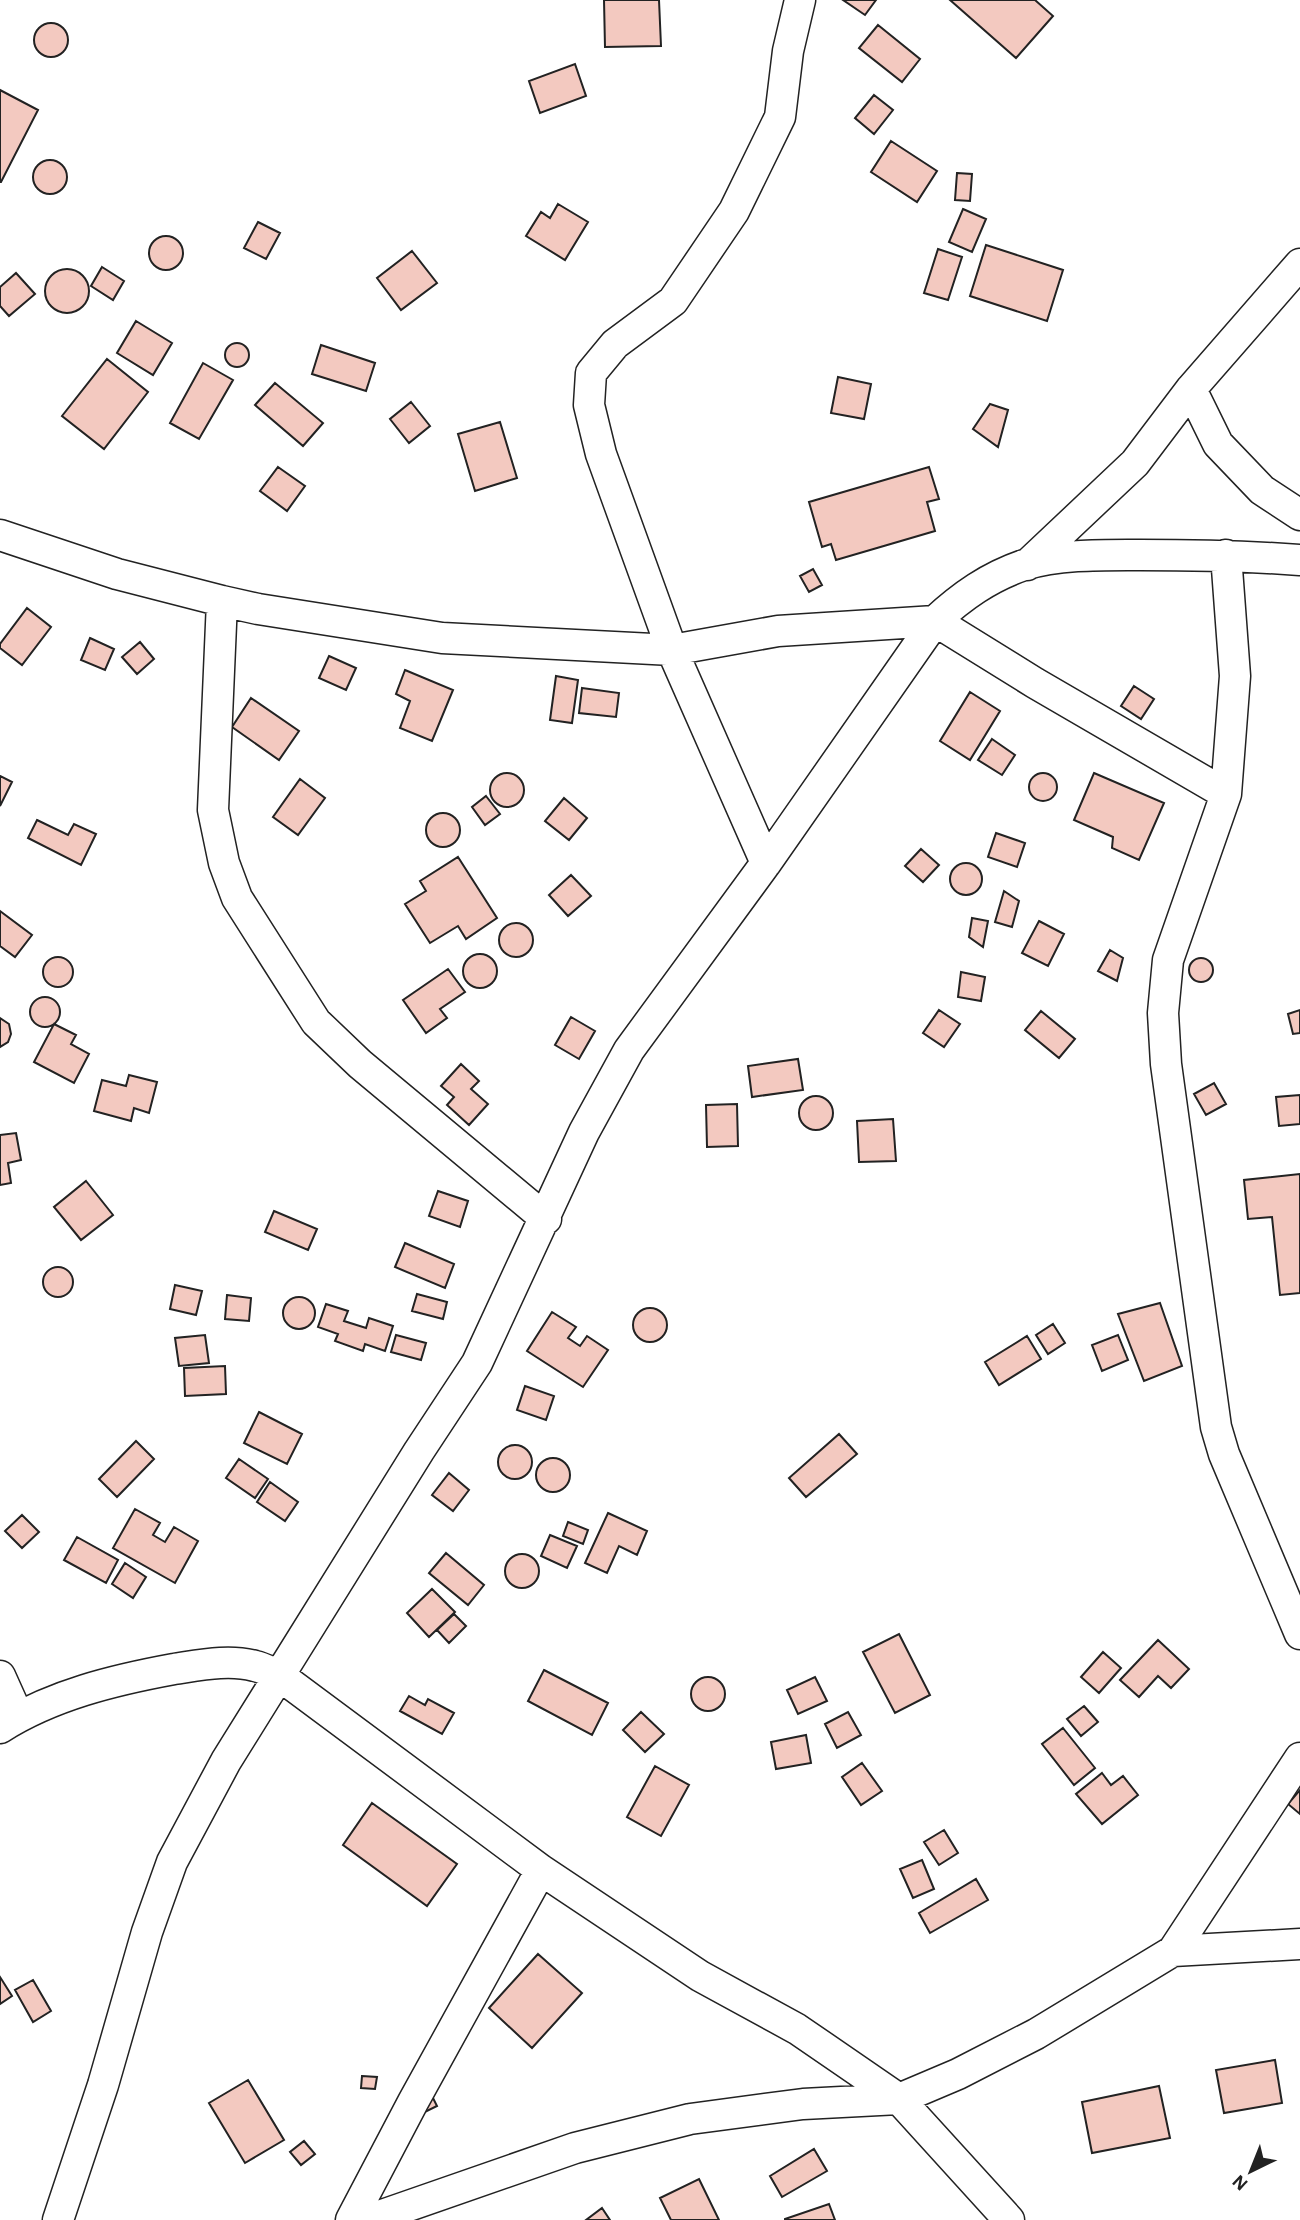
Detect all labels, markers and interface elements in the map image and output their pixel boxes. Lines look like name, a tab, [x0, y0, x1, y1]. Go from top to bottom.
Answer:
north arrow	[1216, 2136, 1286, 2206]
text: N	[1229, 2171, 1252, 2194]

